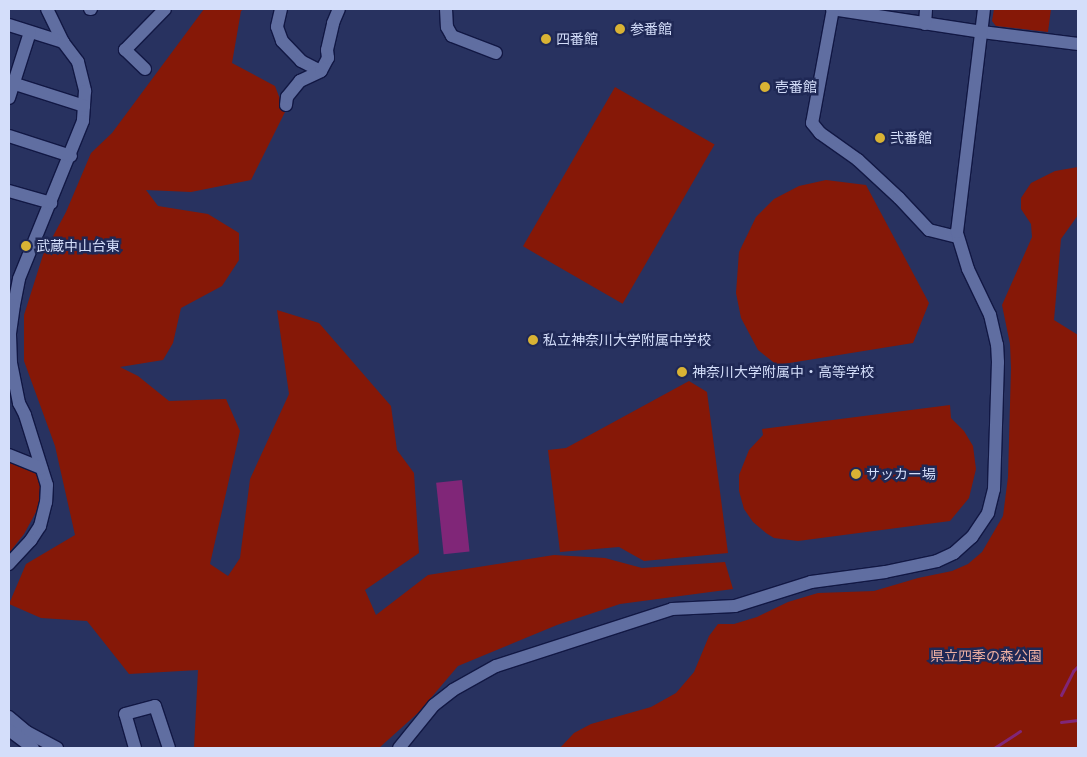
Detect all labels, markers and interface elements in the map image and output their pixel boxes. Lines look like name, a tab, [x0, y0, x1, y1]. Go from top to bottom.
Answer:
place label: 参番館	[630, 21, 672, 37]
marker: 参番館	[614, 23, 626, 35]
place label: 四番館	[556, 31, 598, 47]
marker: 四番館	[540, 33, 552, 45]
place label: 壱番館	[775, 79, 817, 95]
marker: 壱番館	[759, 81, 771, 93]
place label: 弐番館	[890, 130, 932, 146]
marker: 弐番館	[874, 132, 886, 144]
place label: 武蔵中山台東	[36, 238, 120, 254]
marker: 武蔵中山台東	[20, 240, 32, 252]
place label: 私立神奈川大学附属中学校	[543, 332, 711, 348]
marker: 私立神奈川大学附属中学校	[527, 334, 539, 346]
place label: 神奈川大学附属中・高等学校	[692, 364, 874, 380]
marker: 神奈川大学附属中・高等学校	[676, 366, 688, 378]
place label: サッカー場	[866, 466, 936, 482]
marker: サッカー場	[850, 468, 862, 480]
park label: 県立四季の森公園	[930, 648, 1042, 664]

